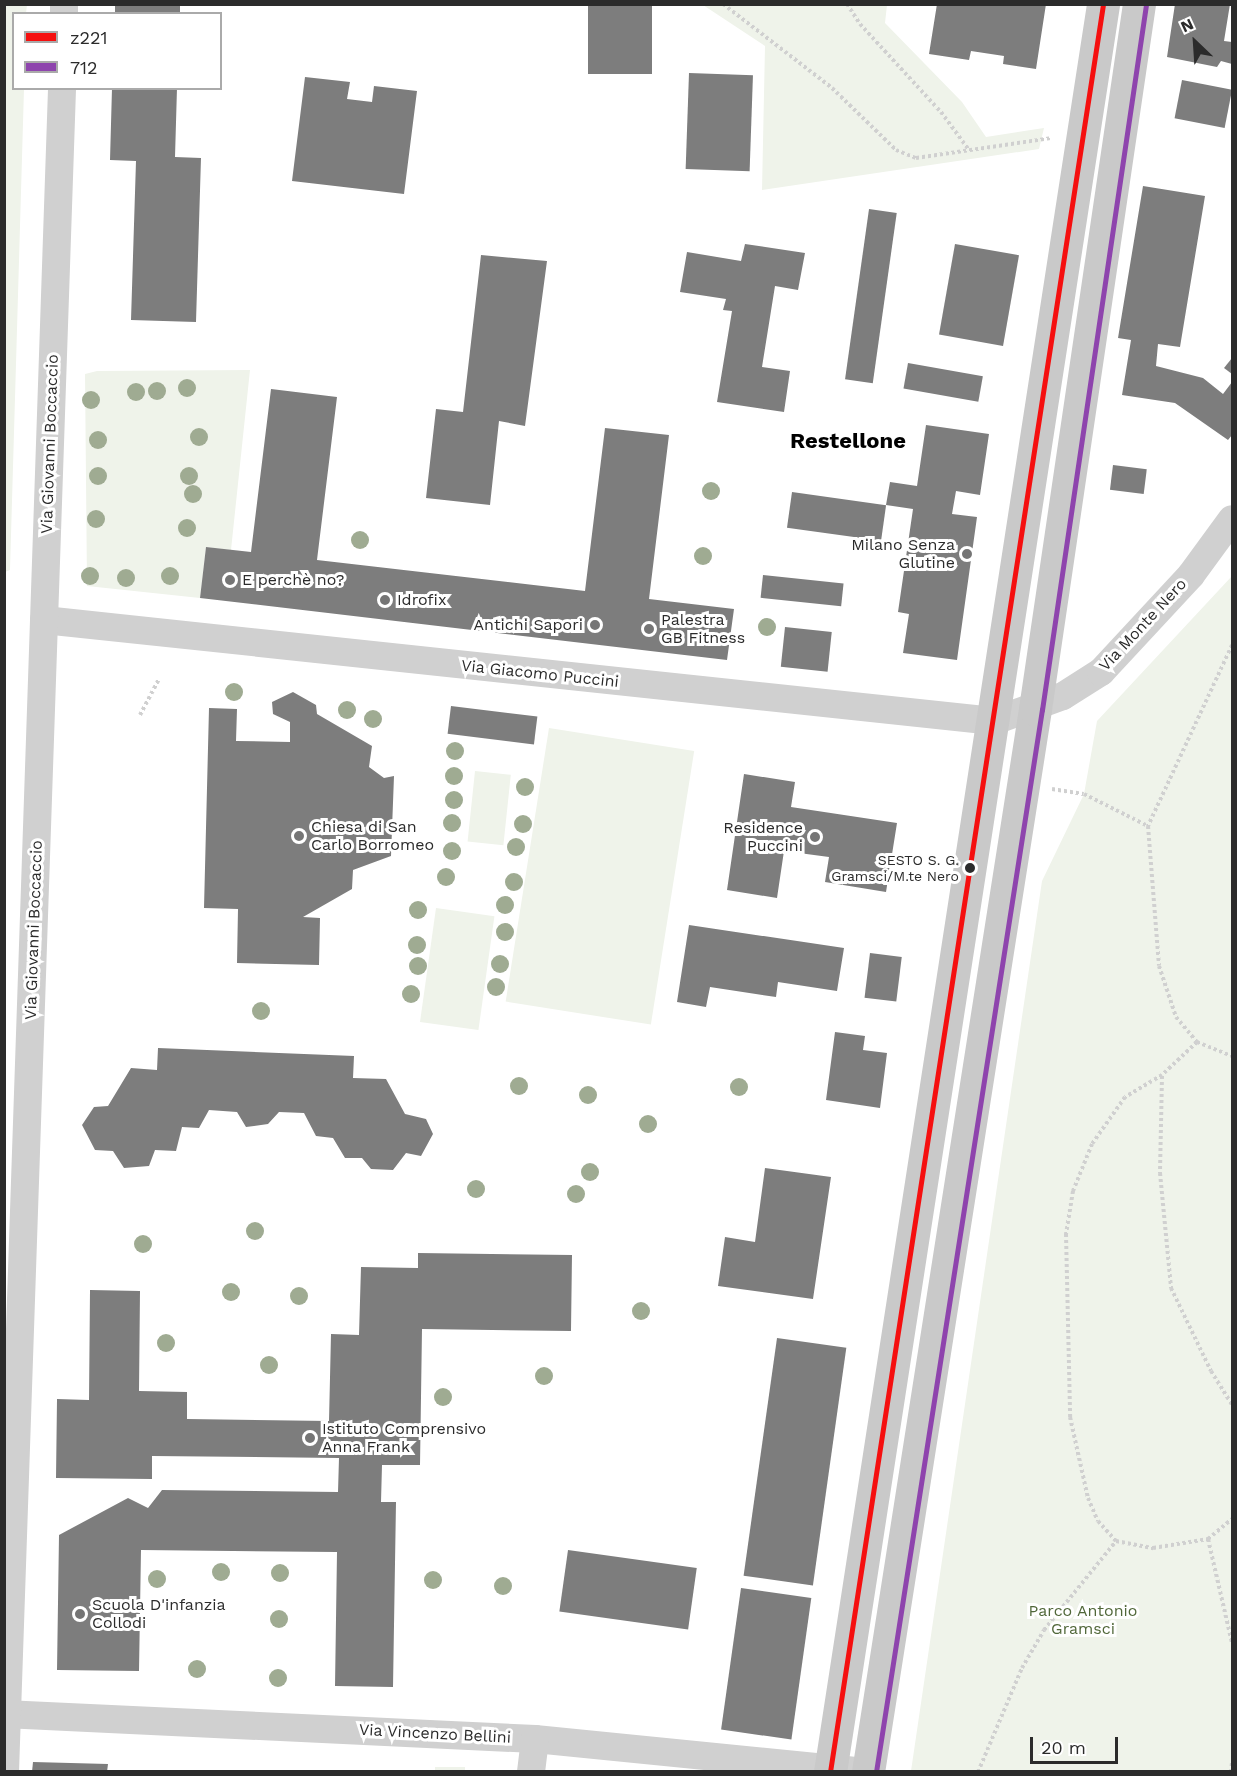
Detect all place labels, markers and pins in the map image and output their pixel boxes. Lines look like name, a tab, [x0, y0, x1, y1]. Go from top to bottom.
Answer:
place label: Milano Senza Glutine	[851, 535, 955, 573]
marker: Milano Senza Glutine	[960, 547, 974, 561]
place label: E perchè no?	[242, 570, 345, 590]
marker: E perchè no?	[223, 573, 237, 587]
place label: Idrofix	[397, 590, 446, 610]
marker: Idrofix	[378, 593, 392, 607]
place label: Palestra GB Fitness	[661, 610, 745, 648]
place label: Antichi Sapori	[474, 615, 583, 635]
marker: Antichi Sapori	[588, 618, 602, 632]
marker: Palestra GB Fitness	[642, 622, 656, 636]
place label: Chiesa di San Carlo Borromeo	[311, 817, 434, 855]
place label: Residence Puccini	[723, 818, 803, 856]
marker: Chiesa di San Carlo Borromeo	[292, 829, 306, 843]
marker: Residence Puccini	[808, 830, 822, 844]
place label: SESTO S. G. Gramsci/M.te Nero	[831, 852, 959, 885]
marker: SESTO S. G. Gramsci/M.te Nero	[964, 862, 976, 874]
place label: Istituto Comprensivo Anna Frank	[322, 1419, 486, 1457]
marker: Istituto Comprensivo Anna Frank	[303, 1431, 317, 1445]
place label: Scuola D'infanzia Collodi	[92, 1595, 226, 1633]
marker: Scuola D'infanzia Collodi	[73, 1607, 87, 1621]

